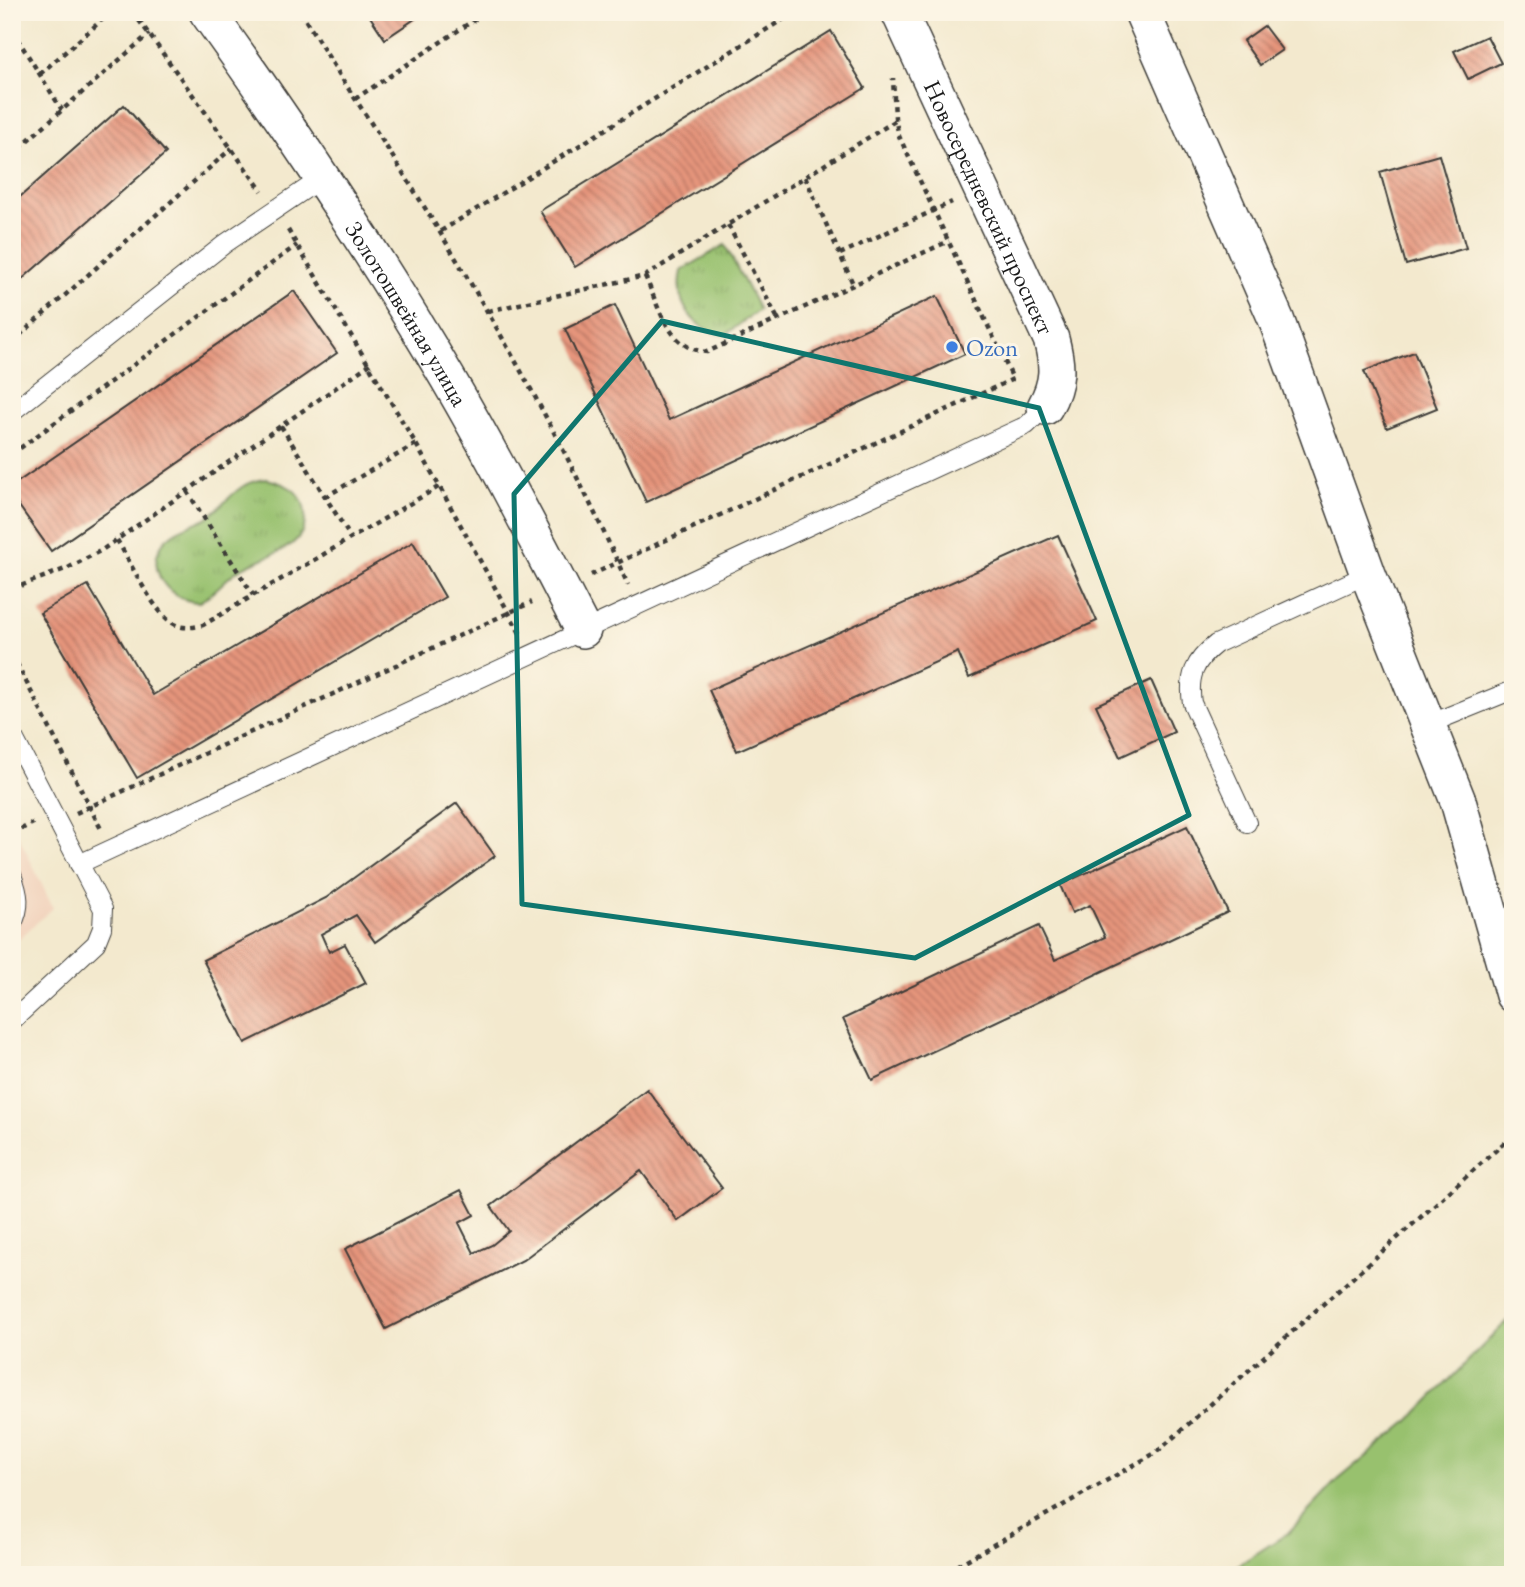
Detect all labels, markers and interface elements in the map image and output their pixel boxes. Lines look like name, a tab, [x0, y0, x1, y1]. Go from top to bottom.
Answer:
street label: Новосередневский проспект	[917, 75, 1062, 339]
street label: Золотошвейная улица	[339, 215, 476, 412]
place label: Ozon	[966, 332, 1018, 363]
marker: Ozon	[944, 339, 960, 355]

